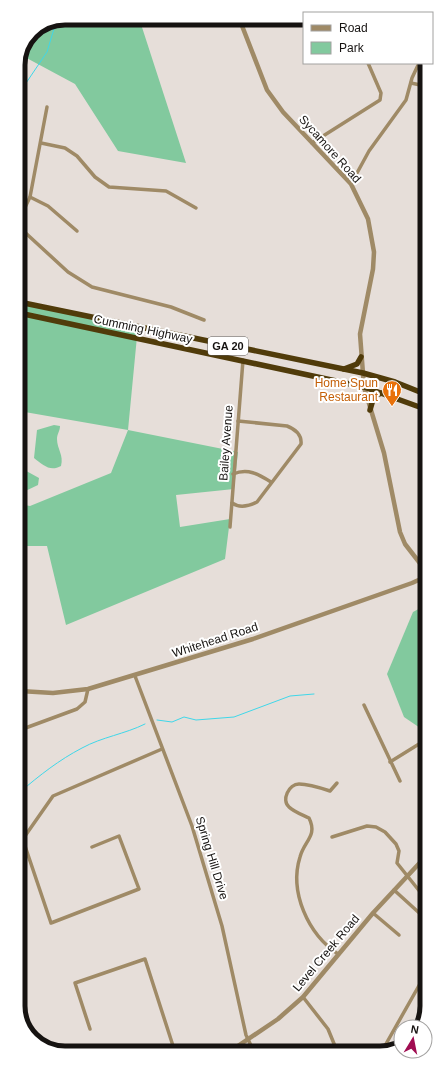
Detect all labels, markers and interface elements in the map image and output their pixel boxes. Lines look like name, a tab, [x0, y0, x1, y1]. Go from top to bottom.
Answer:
legend	[303, 12, 433, 64]
text: Road	[339, 21, 368, 35]
text: Park	[339, 41, 365, 55]
street label: Sycamore Road	[296, 112, 364, 186]
street label: Cumming Highway	[92, 312, 194, 346]
road number: GA 20	[208, 337, 248, 355]
place label: Home Spun Restaurant	[315, 376, 379, 404]
restaurant icon: Home Spun Restaurant	[381, 379, 403, 407]
street label: Bailey Avenue	[216, 404, 236, 481]
street label: Whitehead Road	[170, 620, 260, 660]
street label: Spring Hill Drive	[193, 815, 231, 901]
street label: Level Creek Road	[290, 912, 362, 994]
north arrow	[393, 1019, 433, 1059]
text: N	[410, 1023, 420, 1036]

